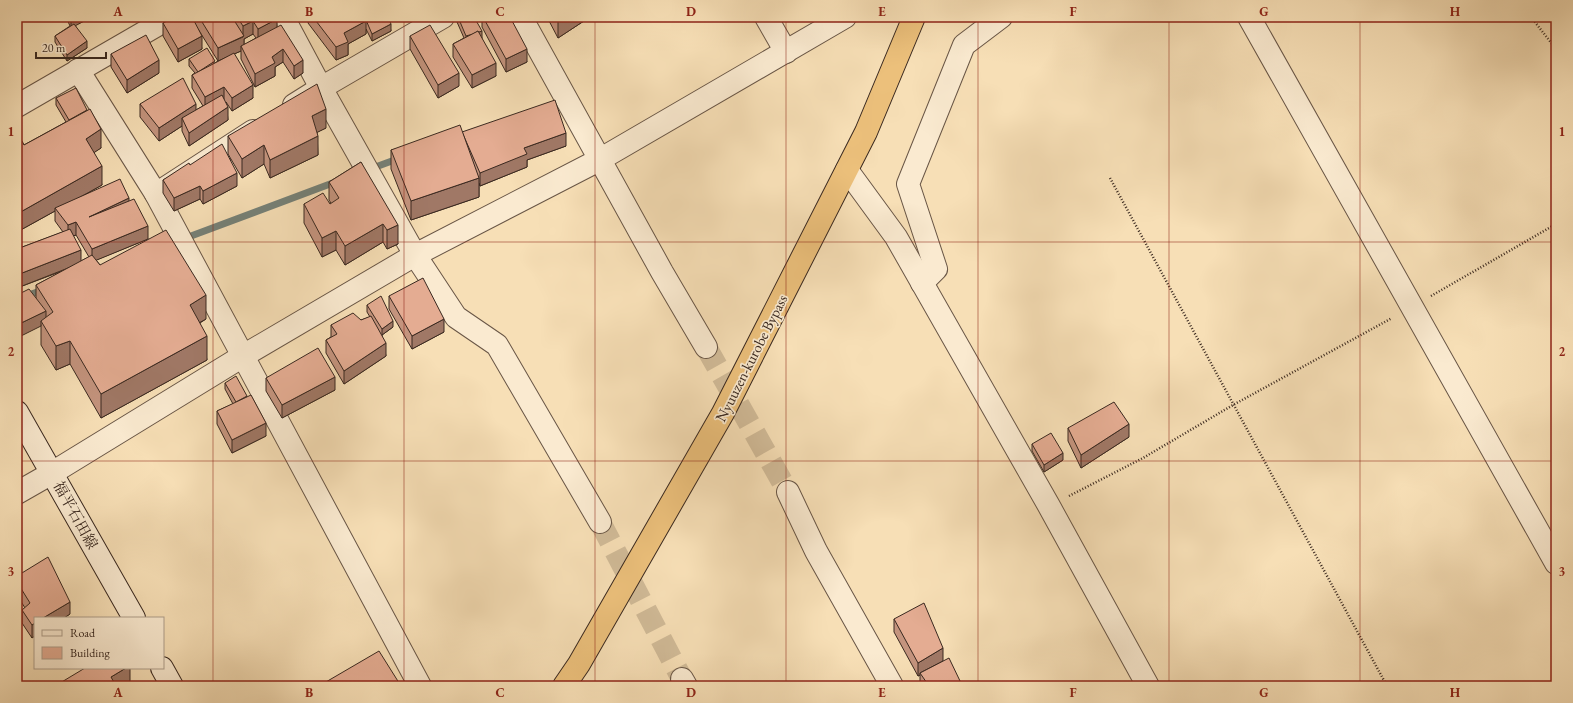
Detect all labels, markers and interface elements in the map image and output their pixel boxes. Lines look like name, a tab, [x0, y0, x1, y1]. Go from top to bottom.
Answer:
text: A	[112, 3, 123, 20]
text: B	[305, 3, 313, 20]
text: C	[495, 3, 505, 20]
text: D	[686, 3, 696, 20]
text: E	[878, 3, 886, 20]
text: F	[1069, 3, 1077, 20]
text: G	[1259, 3, 1269, 20]
text: H	[1450, 3, 1461, 20]
scale bar	[36, 34, 106, 60]
text: 20 m	[42, 40, 66, 56]
text: 1	[8, 123, 15, 140]
text: 1	[1559, 123, 1566, 140]
street label: Nyuuzen-kurobe Bypass	[711, 291, 791, 425]
text: 2	[8, 343, 15, 360]
text: 2	[1559, 343, 1566, 360]
street label: 福平石田線	[50, 478, 102, 552]
text: 3	[8, 563, 15, 580]
text: 3	[1559, 563, 1566, 580]
legend	[34, 617, 164, 669]
text: Road	[70, 625, 96, 641]
text: Building	[70, 645, 111, 661]
text: A	[112, 684, 123, 701]
text: B	[305, 684, 313, 701]
text: C	[495, 684, 505, 701]
text: D	[686, 684, 696, 701]
text: E	[878, 684, 886, 701]
text: F	[1069, 684, 1077, 701]
text: G	[1259, 684, 1269, 701]
text: H	[1450, 684, 1461, 701]

